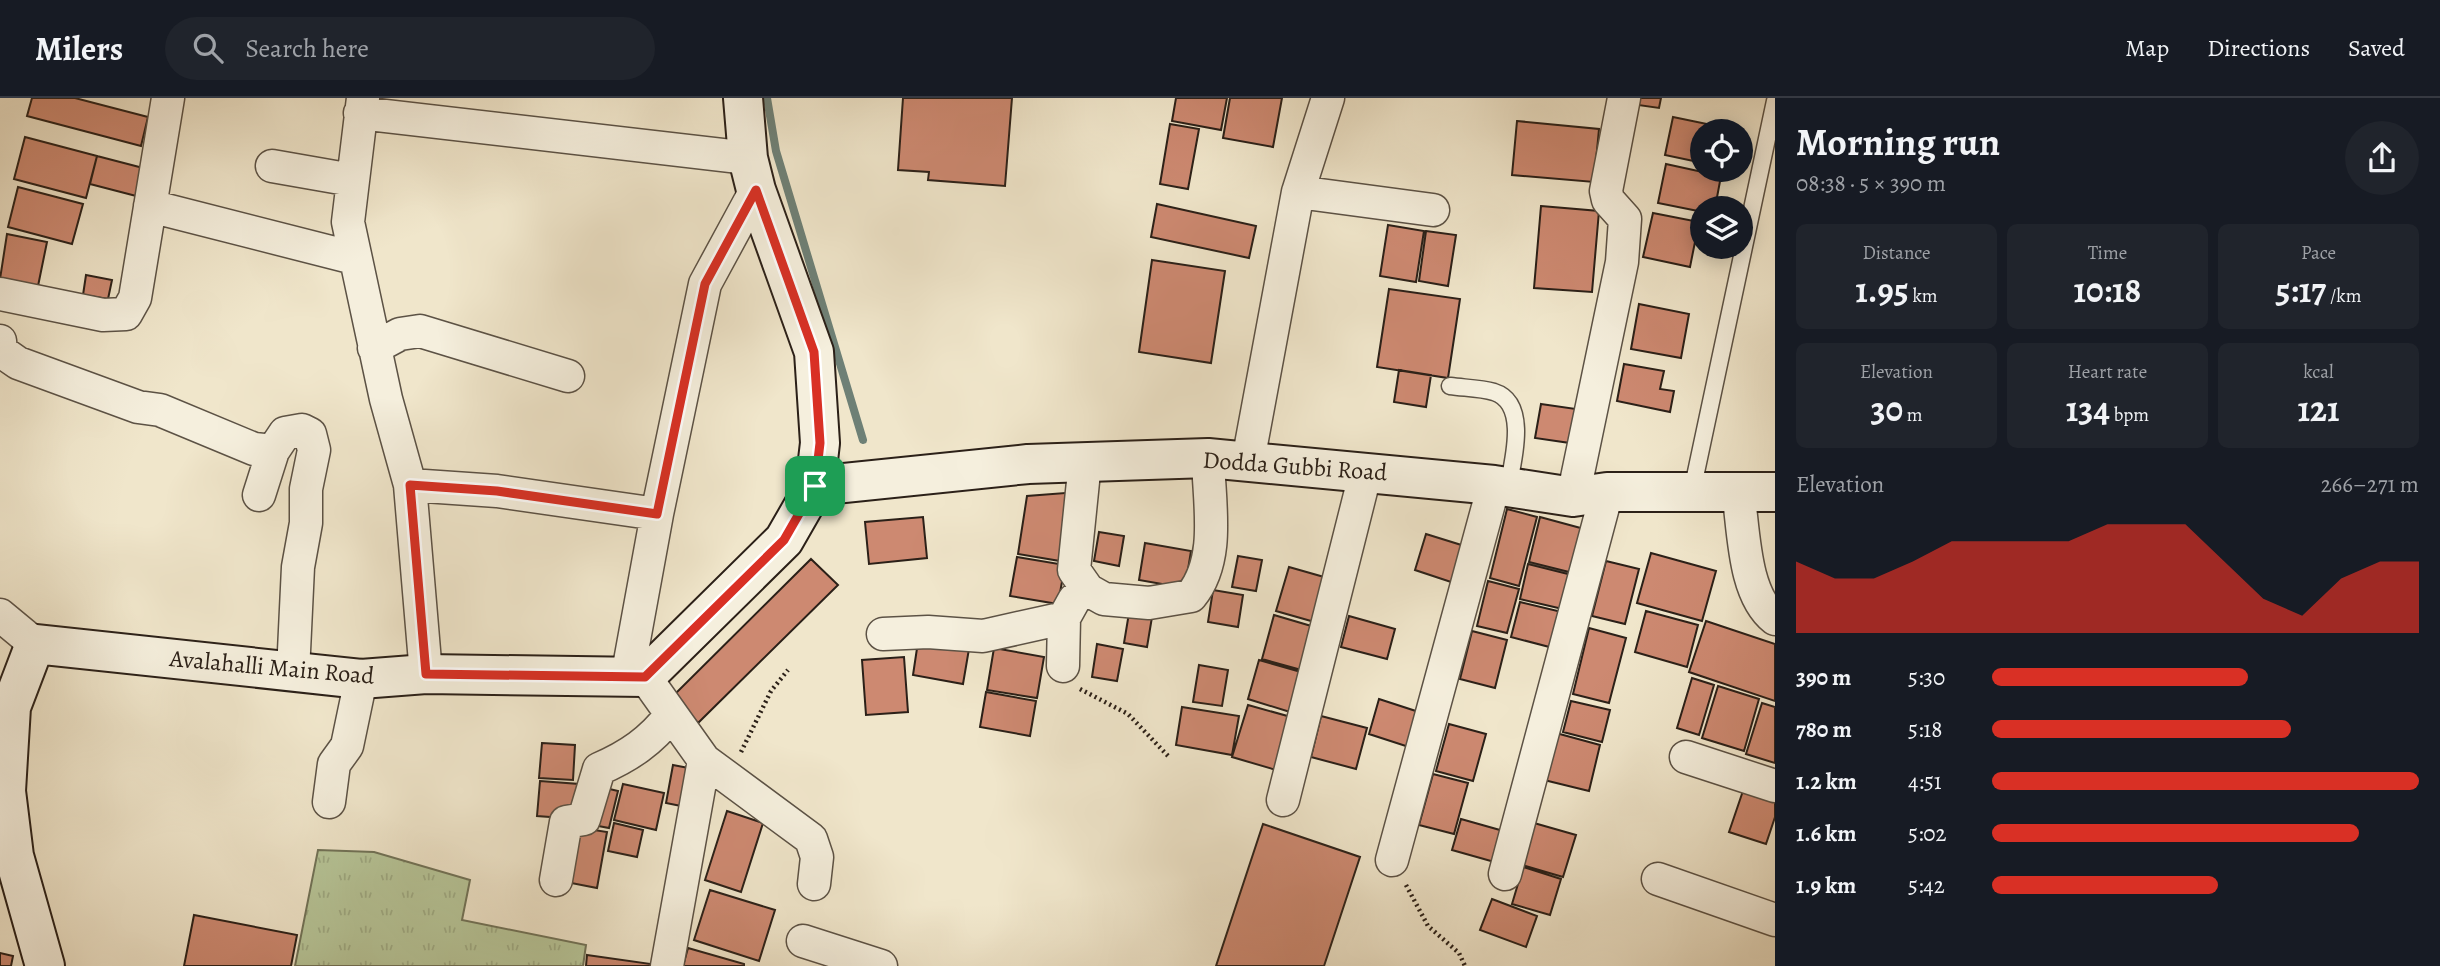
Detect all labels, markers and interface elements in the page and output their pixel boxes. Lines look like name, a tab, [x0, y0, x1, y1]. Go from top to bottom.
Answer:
search box	[165, 17, 655, 80]
text: Milers	[35, 26, 123, 71]
icon: search	[189, 29, 227, 67]
text: Search here	[245, 31, 369, 66]
text: Map	[2125, 32, 2169, 64]
text: Directions	[2207, 32, 2310, 64]
text: Saved	[2348, 32, 2405, 64]
text: Morning run	[1796, 116, 2000, 168]
map controls	[1690, 119, 1753, 259]
button: locate	[1690, 119, 1753, 182]
button: share	[2345, 121, 2419, 195]
text: 08:38 · 5 × 390 m	[1796, 168, 1946, 199]
button: layers	[1690, 196, 1753, 259]
text: Distance	[1862, 240, 1931, 266]
text: Time	[2088, 240, 2127, 266]
text: Pace	[2301, 240, 2336, 266]
text: 1.95	[1855, 266, 1909, 314]
text: 10:18	[2074, 266, 2141, 314]
text: 5:17	[2275, 266, 2326, 314]
text: km	[1909, 283, 1938, 309]
text: /km	[2326, 283, 2362, 309]
text: Elevation	[1860, 359, 1933, 385]
text: Heart rate	[2068, 359, 2147, 385]
text: kcal	[2303, 359, 2334, 385]
text: 30	[1870, 385, 1903, 433]
text: 134	[2066, 385, 2110, 433]
text: 121	[2298, 385, 2339, 433]
text: m	[1903, 402, 1923, 428]
text: bpm	[2110, 402, 2149, 428]
street label: Dodda Gubbi Road	[1202, 444, 1388, 488]
pin	[785, 456, 845, 516]
icon: arrive	[796, 467, 834, 505]
text: Elevation	[1796, 469, 1884, 500]
text: 266–271 m	[2321, 469, 2419, 500]
street label: Avalahalli Main Road	[167, 642, 376, 692]
text: 390 m	[1796, 662, 1851, 693]
text: 5:30	[1908, 662, 1945, 693]
text: 780 m	[1796, 714, 1852, 745]
text: 5:18	[1908, 714, 1942, 745]
text: 1.2 km	[1796, 766, 1857, 797]
text: 4:51	[1908, 766, 1942, 797]
text: 1.6 km	[1796, 818, 1856, 849]
text: 5:02	[1908, 818, 1947, 849]
text: 1.9 km	[1796, 870, 1856, 901]
text: 5:42	[1908, 870, 1945, 901]

